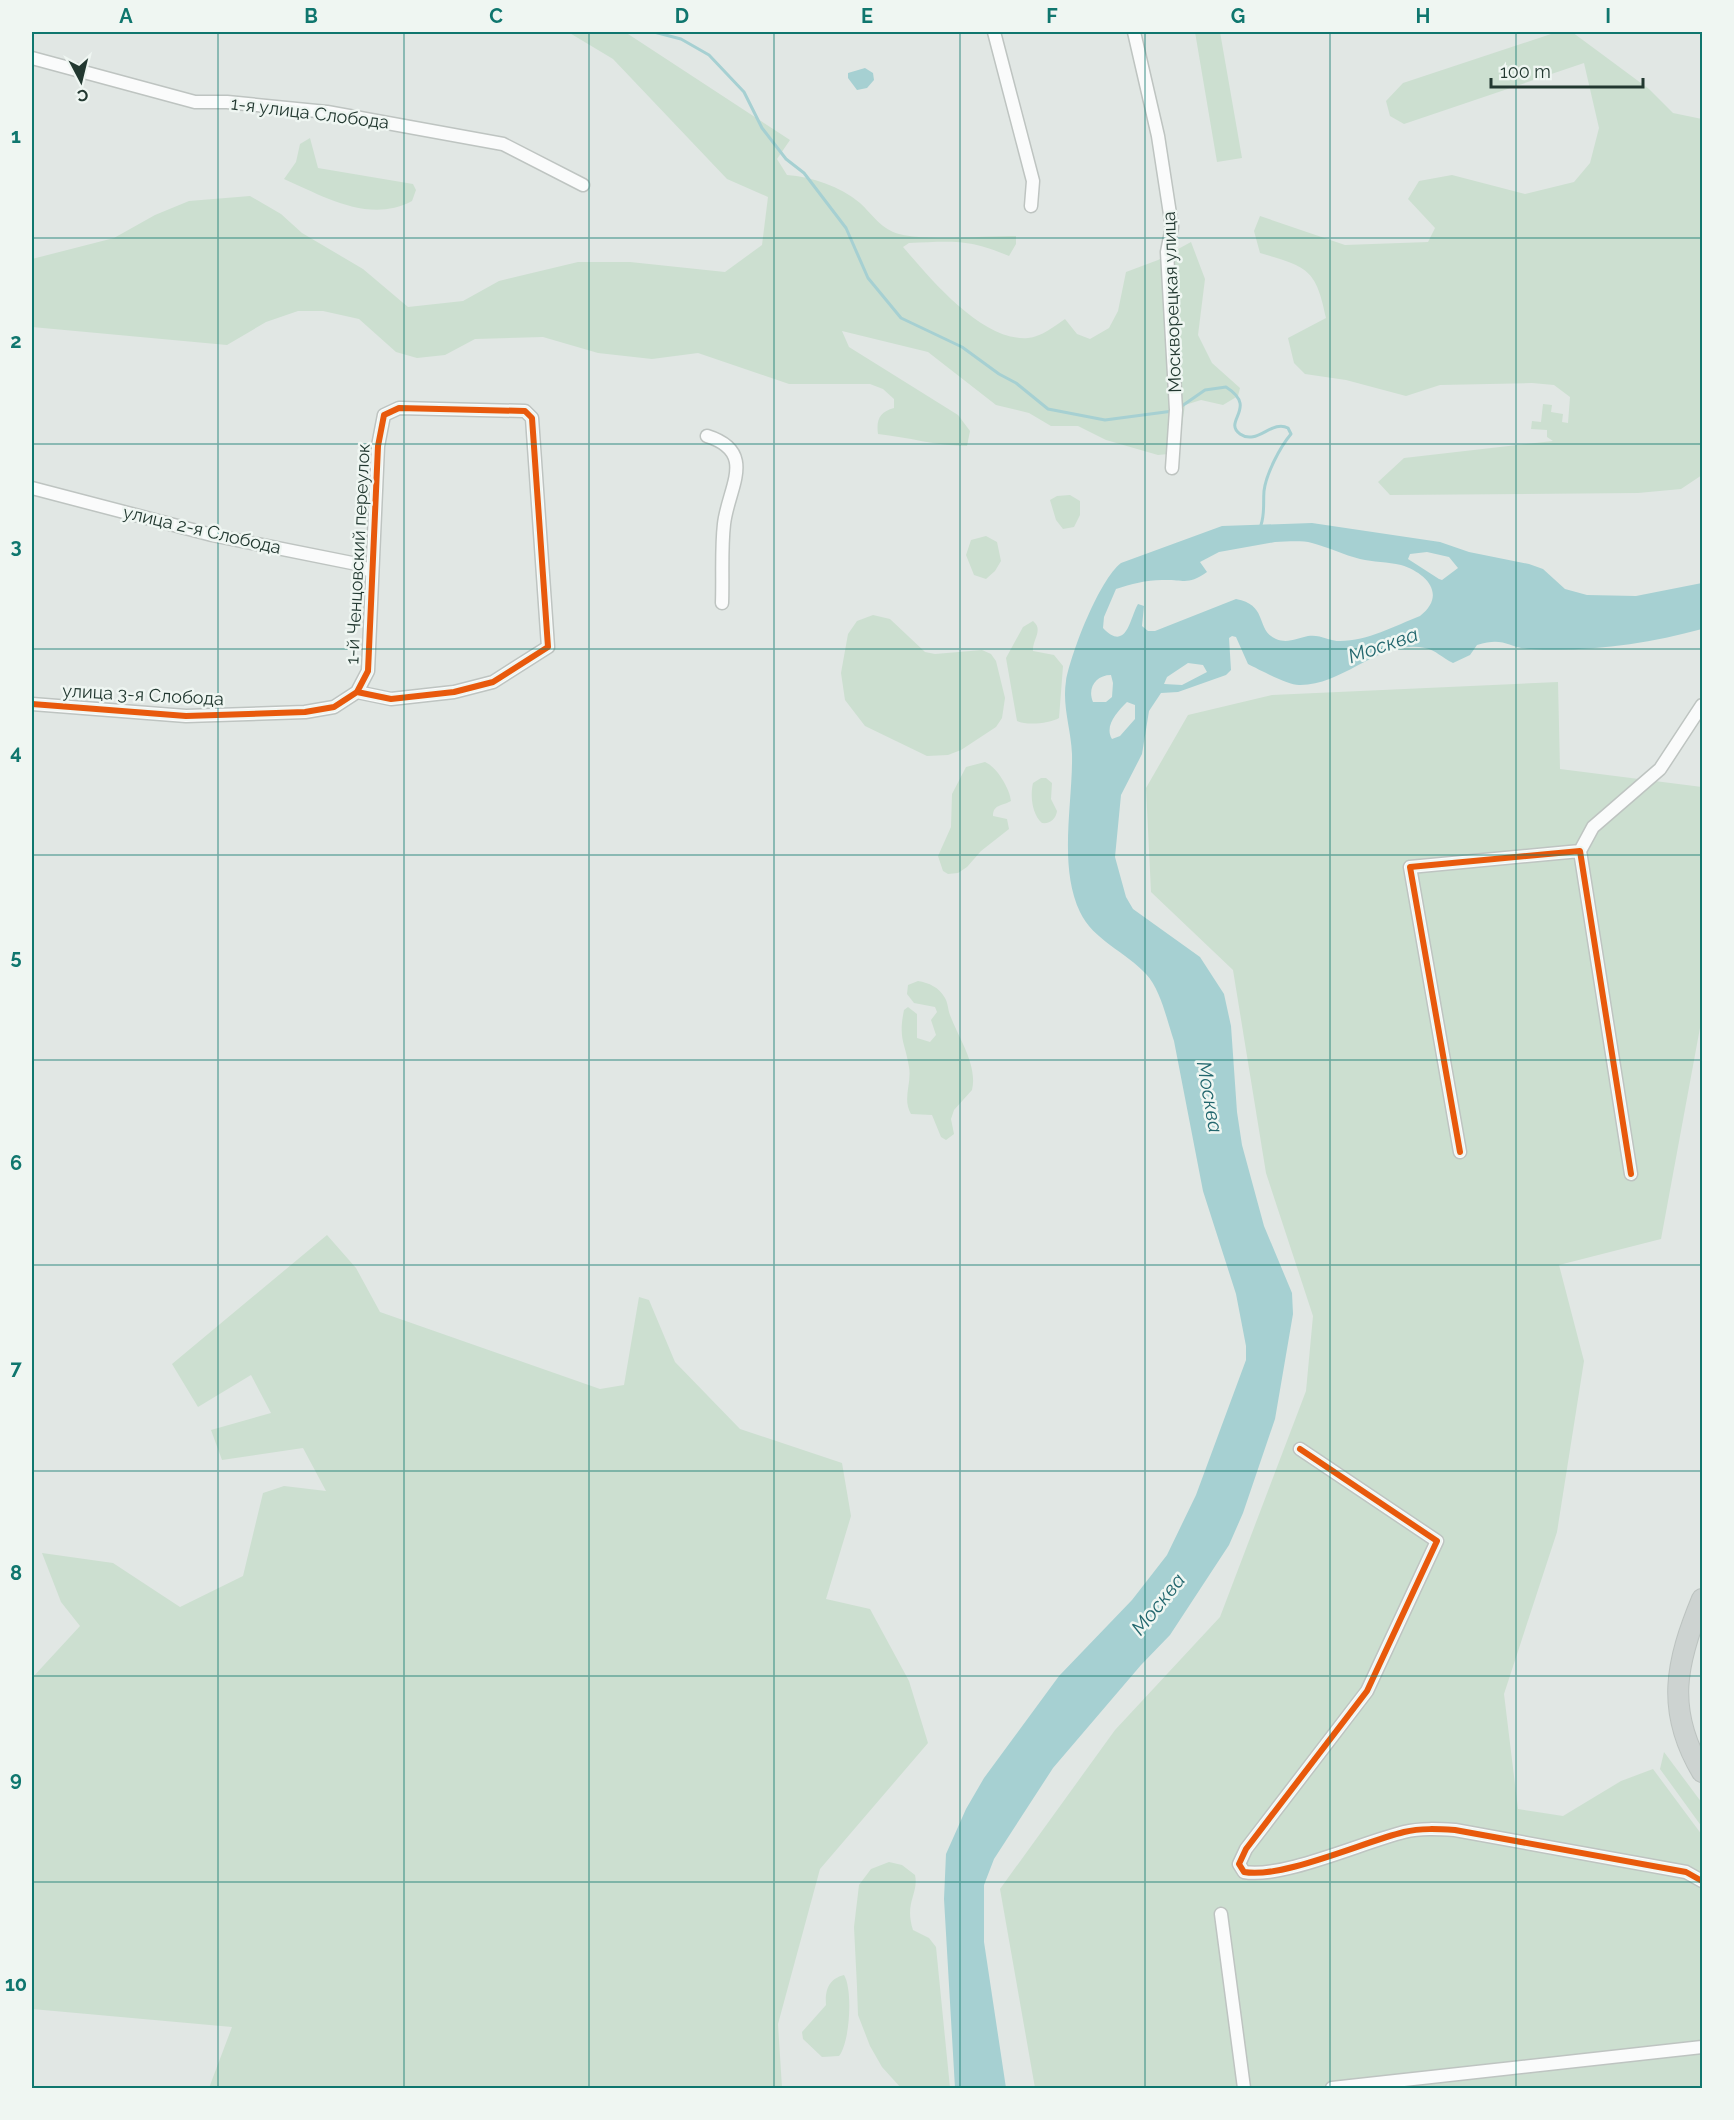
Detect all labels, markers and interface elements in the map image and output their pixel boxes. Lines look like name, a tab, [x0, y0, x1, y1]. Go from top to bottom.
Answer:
text: A	[119, 4, 133, 28]
text: B	[304, 4, 318, 28]
text: C	[489, 4, 503, 28]
text: D	[675, 4, 689, 28]
text: E	[861, 4, 873, 28]
text: F	[1046, 4, 1058, 28]
text: G	[1231, 4, 1245, 28]
text: H	[1416, 4, 1430, 28]
text: I	[1605, 4, 1611, 28]
north arrow	[51, 51, 111, 111]
scale bar	[1491, 51, 1642, 89]
text: 100 m	[1500, 61, 1551, 82]
text: С	[76, 85, 89, 105]
street label: 1-я улица Слобода	[230, 92, 390, 133]
text: 1	[11, 124, 21, 148]
street label: Москворецкая улица	[1158, 211, 1185, 393]
text: 2	[10, 329, 22, 353]
street label: 1-й Ченцовский переулок	[341, 443, 374, 665]
street label: улица 2-я Слобода	[121, 501, 283, 558]
text: 3	[10, 534, 22, 558]
water label: Москва	[1345, 622, 1421, 668]
street label: улица 3-я Слобода	[62, 680, 224, 709]
text: 4	[10, 740, 22, 764]
text: 5	[10, 945, 22, 969]
water label: Москва	[1192, 1059, 1228, 1135]
text: 6	[10, 1151, 22, 1175]
text: 7	[10, 1356, 22, 1380]
text: 8	[10, 1561, 22, 1585]
water label: Москва	[1126, 1568, 1190, 1640]
text: 9	[10, 1767, 22, 1791]
text: 10	[5, 1972, 27, 1996]

